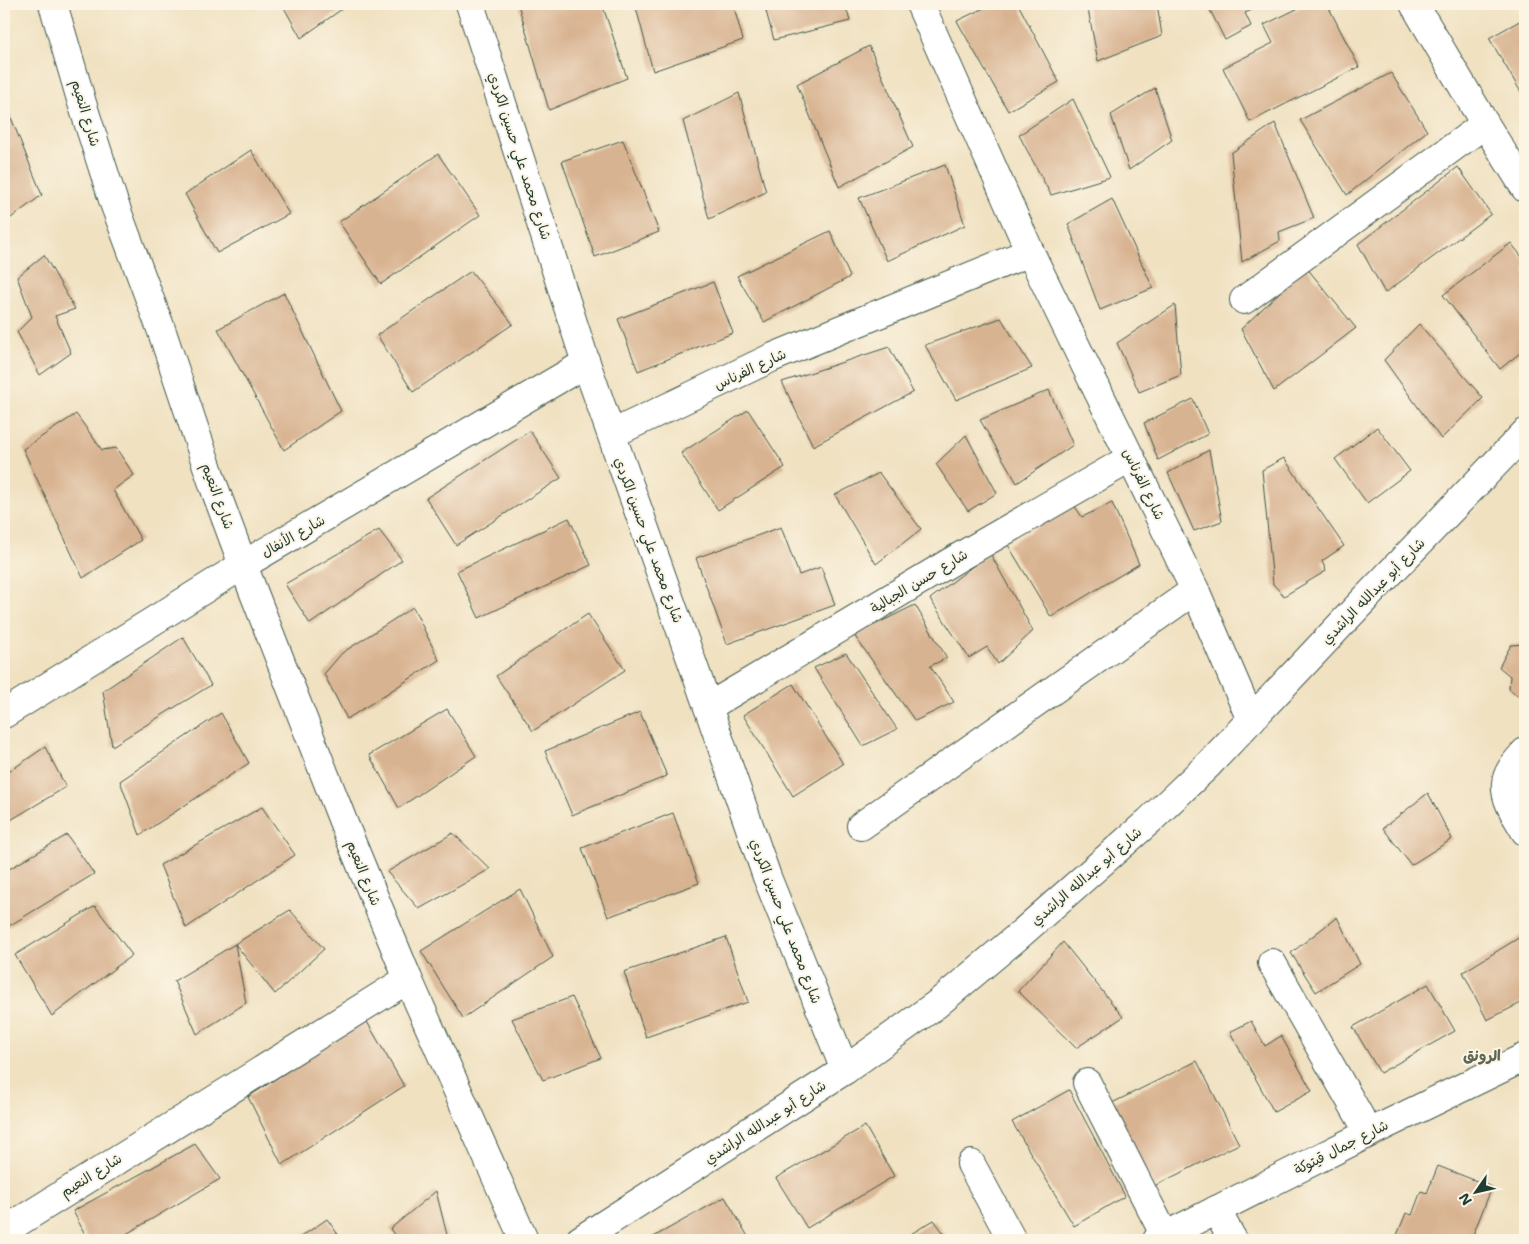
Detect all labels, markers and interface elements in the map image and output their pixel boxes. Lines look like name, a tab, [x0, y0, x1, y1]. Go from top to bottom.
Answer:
street label: شارع محمد علي حسين الكردي	[481, 70, 556, 243]
street label: شارع النعيم	[65, 77, 105, 149]
street label: شارع الفرناس	[711, 344, 789, 394]
street label: شارع الفرناس	[1118, 445, 1169, 523]
street label: شارع محمد علي حسين الكردي	[607, 455, 687, 627]
street label: شارع النعيم	[196, 461, 238, 532]
street label: شارع الأنفال	[258, 511, 329, 562]
street label: شارع أبو عبدالله الراشدي	[1317, 534, 1430, 650]
street label: شارع حسن الجبالية	[867, 545, 971, 618]
street label: شارع أبو عبدالله الراشدي	[1027, 823, 1147, 931]
street label: شارع محمد علي حسين الكردي	[742, 836, 826, 1007]
street label: شارع النعيم	[341, 838, 385, 909]
district label: الرونق	[1463, 1046, 1501, 1066]
street label: شارع أبو عبدالله الراشدي	[701, 1076, 830, 1170]
street label: شارع جمال قيتوكة	[1291, 1116, 1392, 1179]
street label: شارع النعيم	[57, 1149, 126, 1203]
north arrow	[1452, 1166, 1502, 1216]
text: N	[1455, 1190, 1476, 1209]

